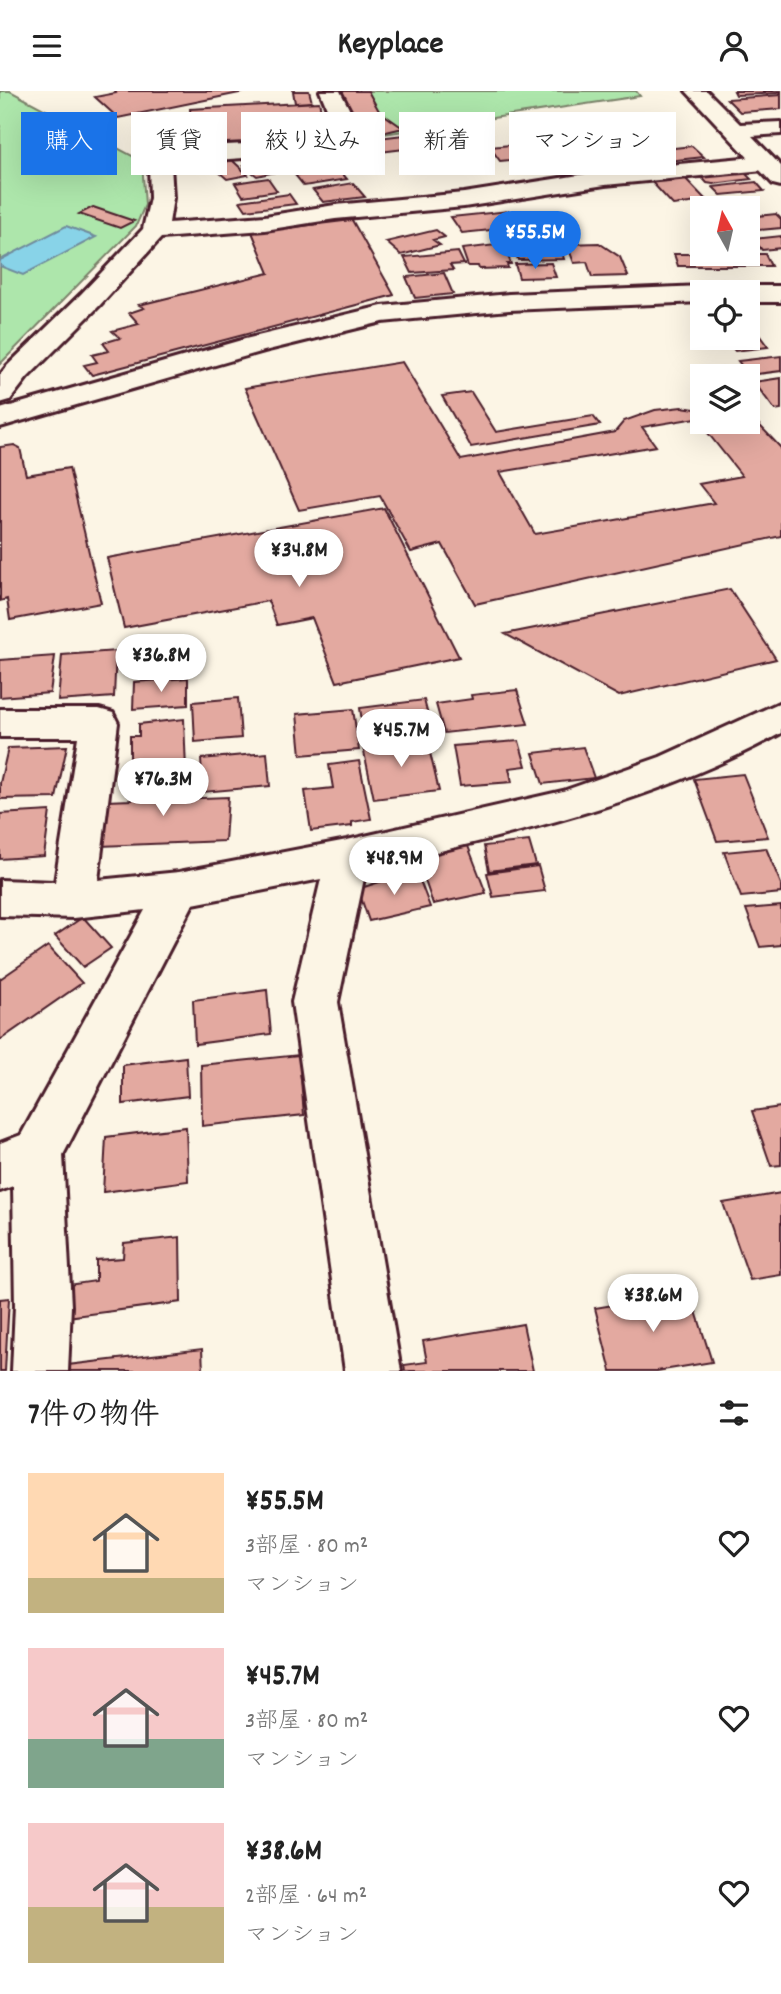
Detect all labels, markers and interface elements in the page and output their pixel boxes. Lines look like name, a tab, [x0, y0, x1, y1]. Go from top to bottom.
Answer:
text: Keyplace	[337, 23, 444, 69]
icon: menu	[28, 27, 66, 65]
icon: person	[715, 27, 753, 65]
chip: 購入	[21, 112, 117, 175]
chip: 賃貸	[131, 112, 227, 175]
chip: 絞り込み	[241, 112, 385, 175]
chip: 新着	[399, 112, 495, 175]
chip: マンション	[509, 112, 676, 175]
north arrow	[690, 196, 760, 266]
map controls	[690, 196, 760, 434]
pin: ¥55.5M	[478, 211, 592, 271]
text: ¥55.5M	[505, 217, 565, 250]
button: locate	[690, 280, 760, 350]
button: layers	[690, 364, 760, 434]
pin: ¥34.8M	[242, 529, 356, 589]
text: ¥34.8M	[270, 535, 328, 568]
pin: ¥36.8M	[104, 635, 218, 694]
text: ¥36.8M	[131, 640, 191, 673]
pin: ¥45.7M	[344, 709, 458, 769]
text: ¥45.7M	[372, 715, 430, 748]
pin: ¥76.3M	[106, 759, 220, 818]
text: ¥76.3M	[134, 764, 192, 797]
pin: ¥48.9M	[337, 837, 451, 897]
text: ¥48.9M	[365, 843, 423, 876]
pin: ¥38.6M	[596, 1275, 710, 1334]
text: ¥38.6M	[623, 1280, 683, 1313]
icon: filters	[715, 1394, 753, 1432]
text: 7件の物件	[28, 1396, 160, 1439]
text: ¥55.5M	[245, 1482, 324, 1525]
icon: home	[84, 1501, 168, 1585]
icon: heart	[715, 1524, 753, 1562]
text: 3部屋 · 80 m²	[245, 1531, 368, 1564]
text: マンション	[245, 1570, 359, 1603]
text: ¥45.7M	[245, 1657, 320, 1700]
icon: home	[84, 1676, 168, 1760]
icon: heart	[715, 1699, 753, 1737]
text: 3部屋 · 80 m²	[245, 1706, 368, 1739]
text: マンション	[245, 1745, 359, 1778]
text: ¥38.6M	[245, 1832, 322, 1875]
icon: home	[84, 1851, 168, 1935]
icon: heart	[715, 1874, 753, 1912]
text: 2部屋 · 64 m²	[245, 1881, 367, 1914]
text: マンション	[245, 1920, 359, 1953]

